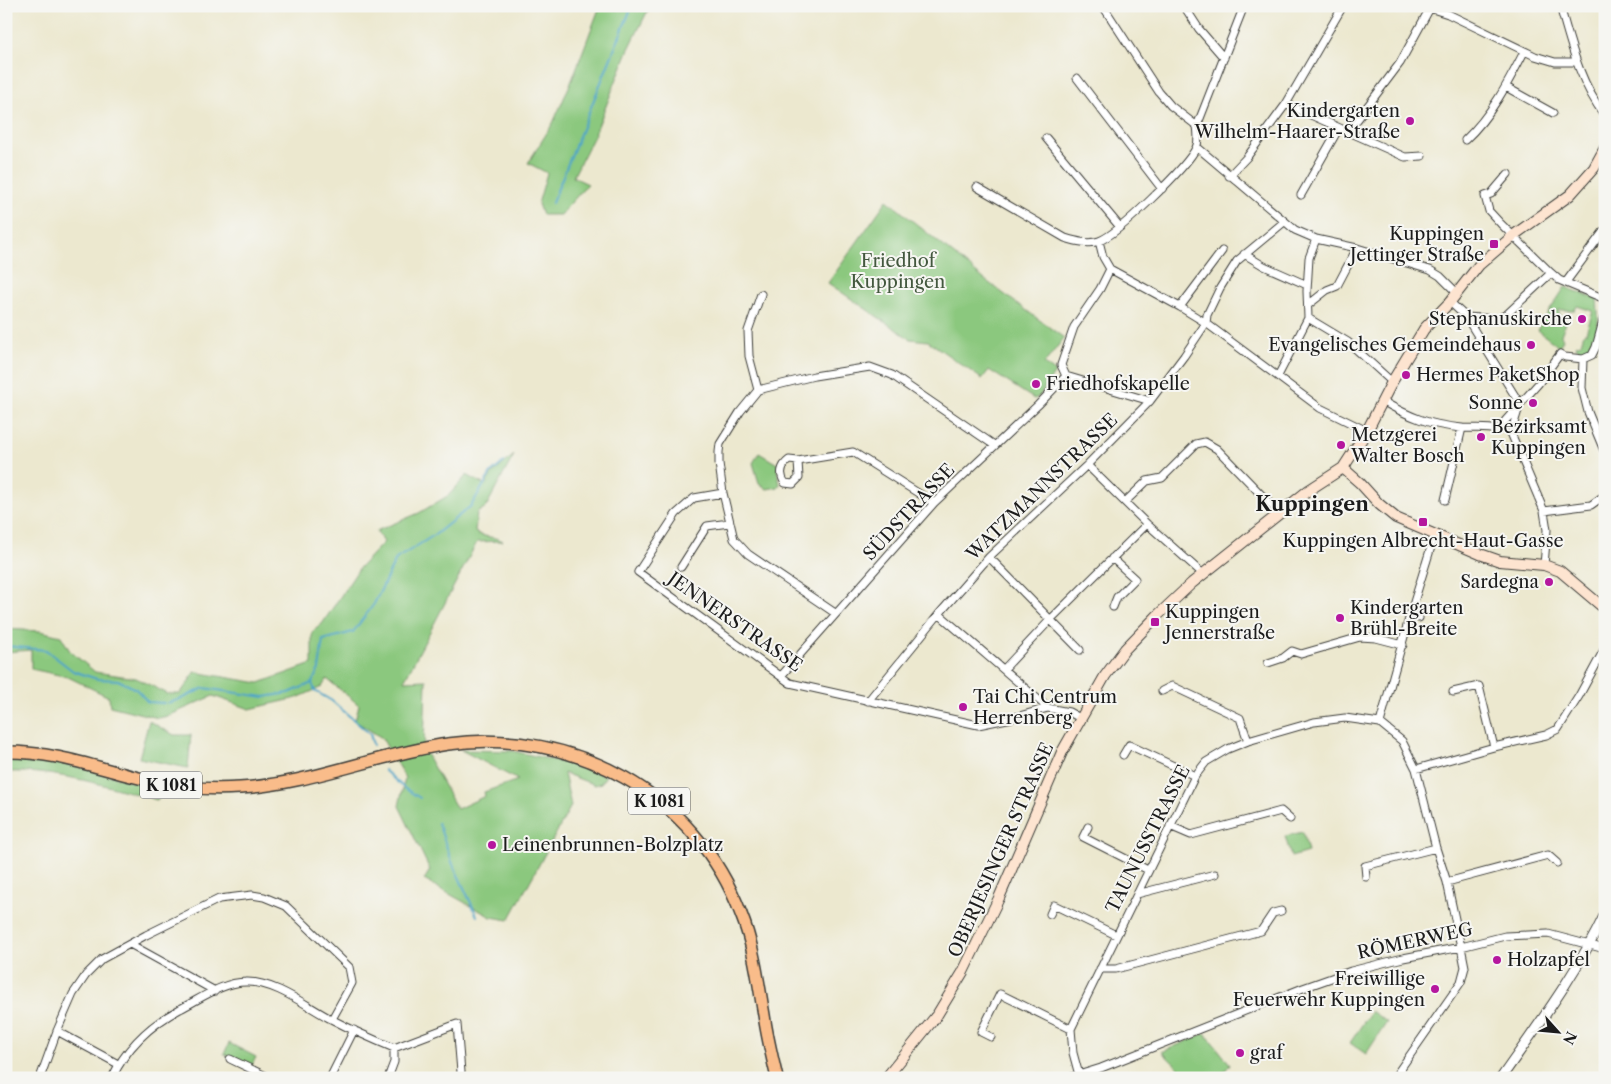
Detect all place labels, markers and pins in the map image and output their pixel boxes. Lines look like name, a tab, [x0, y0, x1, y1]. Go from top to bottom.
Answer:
place label: Kindergarten Wilhelm-Haarer-Straße	[1193, 100, 1400, 143]
marker: Kindergarten Wilhelm-Haarer-Straße	[1404, 115, 1416, 127]
place label: Kuppingen Jettinger Straße	[1347, 223, 1484, 266]
marker: Kuppingen Jettinger Straße	[1488, 238, 1500, 250]
place label: Stephanuskirche	[1429, 308, 1572, 330]
marker: Stephanuskirche	[1576, 313, 1588, 325]
place label: Evangelisches Gemeindehaus	[1268, 334, 1521, 356]
marker: Evangelisches Gemeindehaus	[1525, 339, 1537, 351]
place label: Hermes PaketShop	[1416, 364, 1580, 386]
marker: Hermes PaketShop	[1400, 369, 1412, 381]
place label: Friedhofskapelle	[1046, 373, 1190, 395]
marker: Friedhofskapelle	[1030, 378, 1042, 390]
place label: Sonne	[1469, 392, 1523, 414]
marker: Sonne	[1527, 397, 1539, 409]
place label: Bezirksamt Kuppingen	[1491, 416, 1587, 459]
place label: Metzgerei Walter Bosch	[1350, 424, 1465, 467]
marker: Bezirksamt Kuppingen	[1475, 431, 1487, 443]
marker: Metzgerei Walter Bosch	[1335, 439, 1347, 451]
marker: Kuppingen Albrecht-Haut-Gasse	[1417, 516, 1429, 528]
place label: Kuppingen Albrecht-Haut-Gasse	[1282, 530, 1564, 552]
place label: Sardegna	[1460, 571, 1539, 593]
marker: Sardegna	[1543, 576, 1555, 588]
place label: Kindergarten Brühl-Breite	[1350, 597, 1464, 640]
place label: Kuppingen Jennerstraße	[1162, 601, 1275, 644]
marker: Kindergarten Brühl-Breite	[1334, 612, 1346, 624]
marker: Kuppingen Jennerstraße	[1149, 616, 1161, 628]
place label: Tai Chi Centrum Herrenberg	[973, 686, 1117, 729]
marker: Tai Chi Centrum Herrenberg	[957, 701, 969, 713]
place label: Leinenbrunnen-Bolzplatz	[502, 834, 723, 856]
marker: Leinenbrunnen-Bolzplatz	[486, 839, 498, 851]
place label: Holzapfel	[1507, 949, 1590, 971]
marker: Holzapfel	[1491, 954, 1503, 966]
place label: Freiwillige Feuerwehr Kuppingen	[1233, 968, 1425, 1011]
marker: Freiwillige Feuerwehr Kuppingen	[1429, 983, 1441, 995]
place label: graf	[1250, 1042, 1285, 1064]
marker: graf	[1234, 1047, 1246, 1059]

